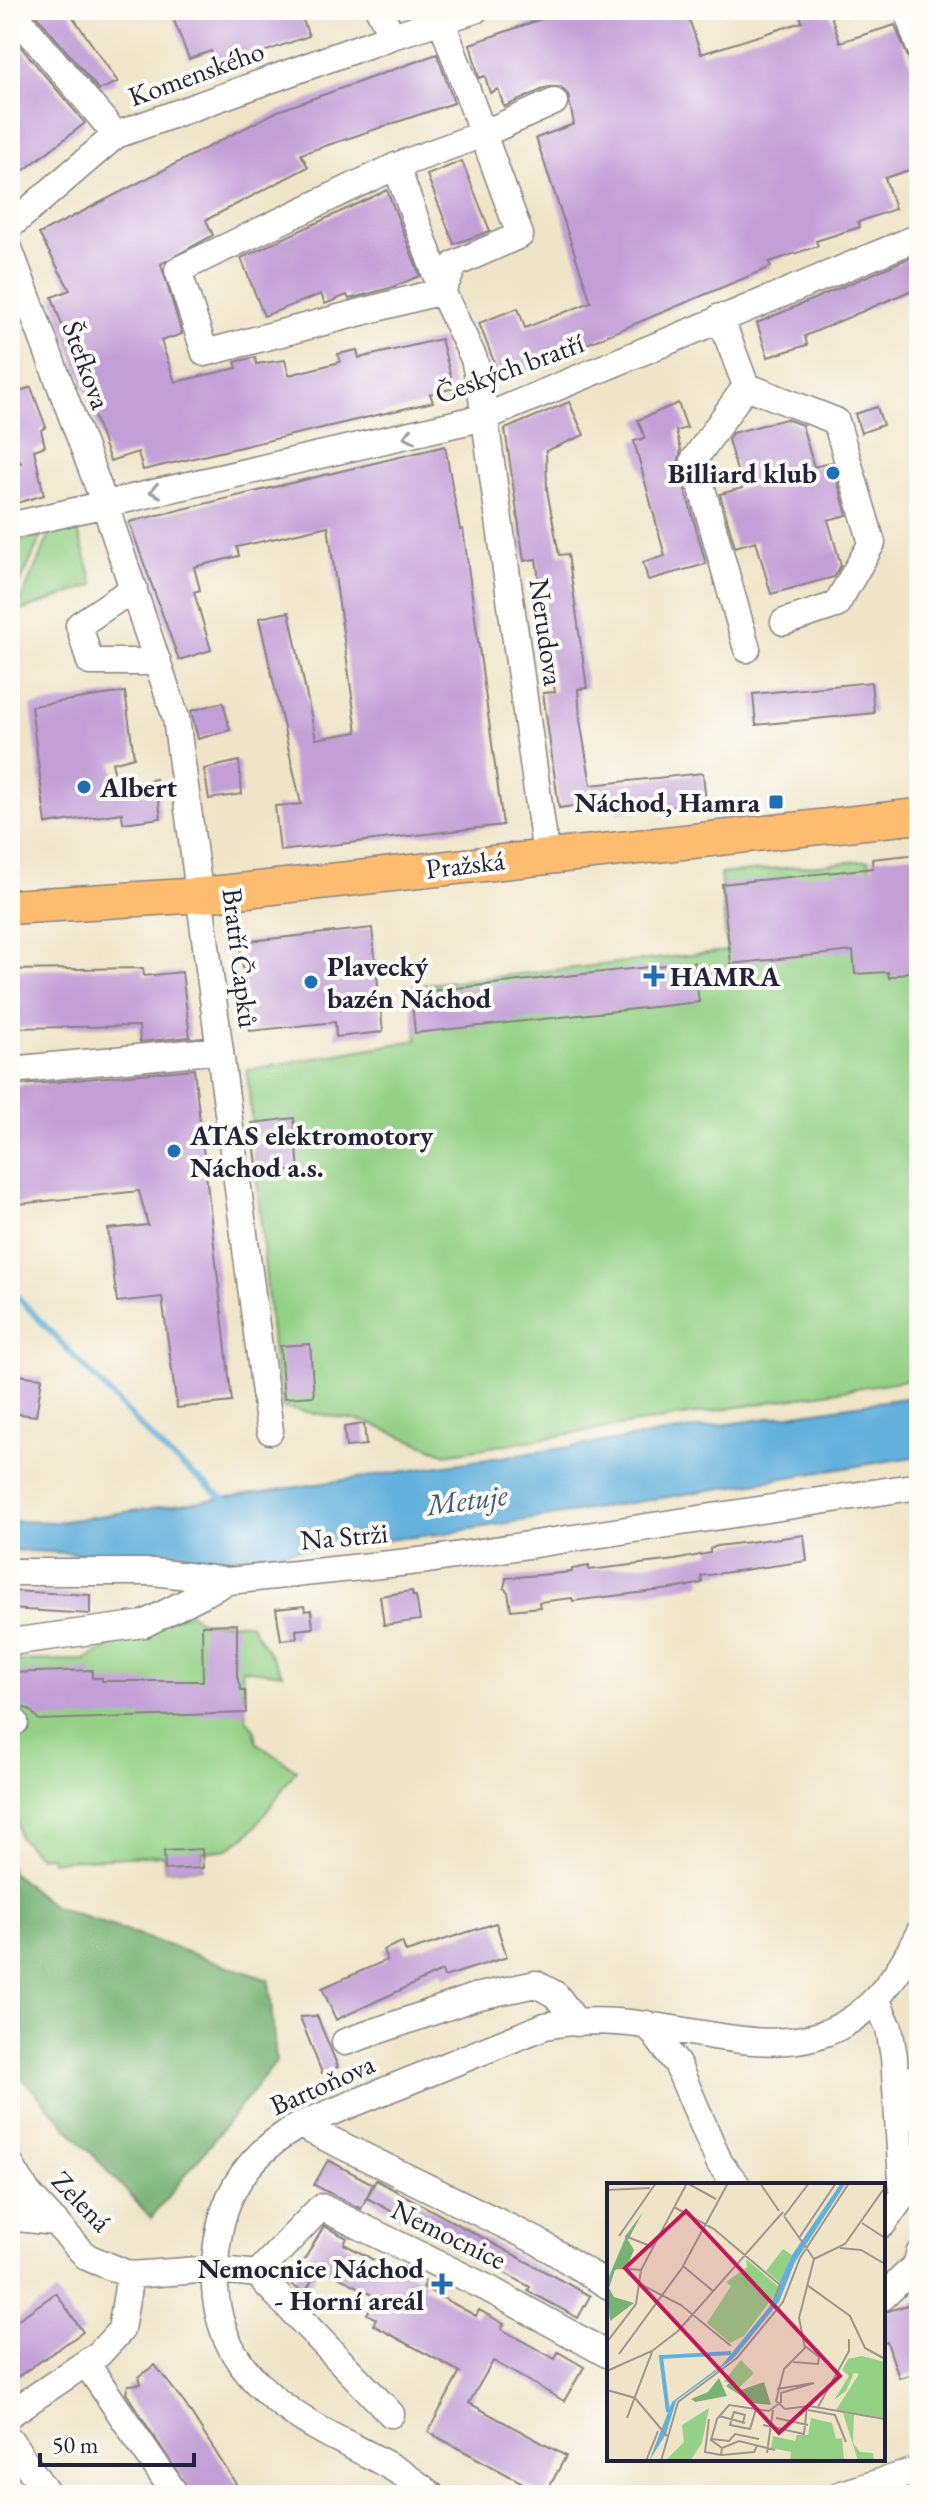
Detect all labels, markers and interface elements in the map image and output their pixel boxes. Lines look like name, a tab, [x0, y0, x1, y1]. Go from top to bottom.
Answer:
street label: Komenského	[123, 32, 269, 114]
street label: Štefkova	[54, 316, 120, 415]
street label: Českých bratří	[430, 324, 589, 412]
one-way arrow	[403, 427, 416, 444]
place label: Billiard klub	[668, 455, 817, 491]
marker: Billiard klub	[824, 464, 842, 482]
one-way arrow	[149, 482, 162, 499]
street label: Nerudova	[522, 576, 572, 689]
place label: Albert	[99, 769, 178, 805]
marker: Albert	[75, 778, 93, 796]
place label: Náchod, Hamra	[574, 784, 761, 820]
marker: Náchod, Hamra	[767, 793, 785, 811]
street label: Pražská	[423, 841, 507, 887]
street label: Bratří Čapků	[215, 886, 267, 1030]
place label: Plavecký bazén Náchod	[327, 948, 492, 1016]
place label: HAMRA	[670, 958, 781, 994]
marker: HAMRA	[645, 967, 663, 985]
marker: Plavecký bazén Náchod	[302, 973, 320, 991]
place label: ATAS elektromotory Náchod a.s.	[189, 1117, 434, 1185]
marker: ATAS elektromotory Náchod a.s.	[165, 1142, 183, 1160]
water label: Metuje	[422, 1474, 511, 1525]
street label: Na Strži	[299, 1514, 389, 1558]
street label: Bartoňova	[264, 2045, 381, 2123]
street label: Zelená	[44, 2163, 120, 2240]
inset map	[607, 2183, 885, 2461]
street label: Nemocnice	[386, 2191, 512, 2277]
place label: Nemocnice Náchod - Horní areál	[197, 2250, 425, 2318]
marker: Nemocnice Náchod - Horní areál	[431, 2273, 453, 2295]
scale bar	[40, 2417, 194, 2467]
text: 50 m	[52, 2429, 99, 2460]

